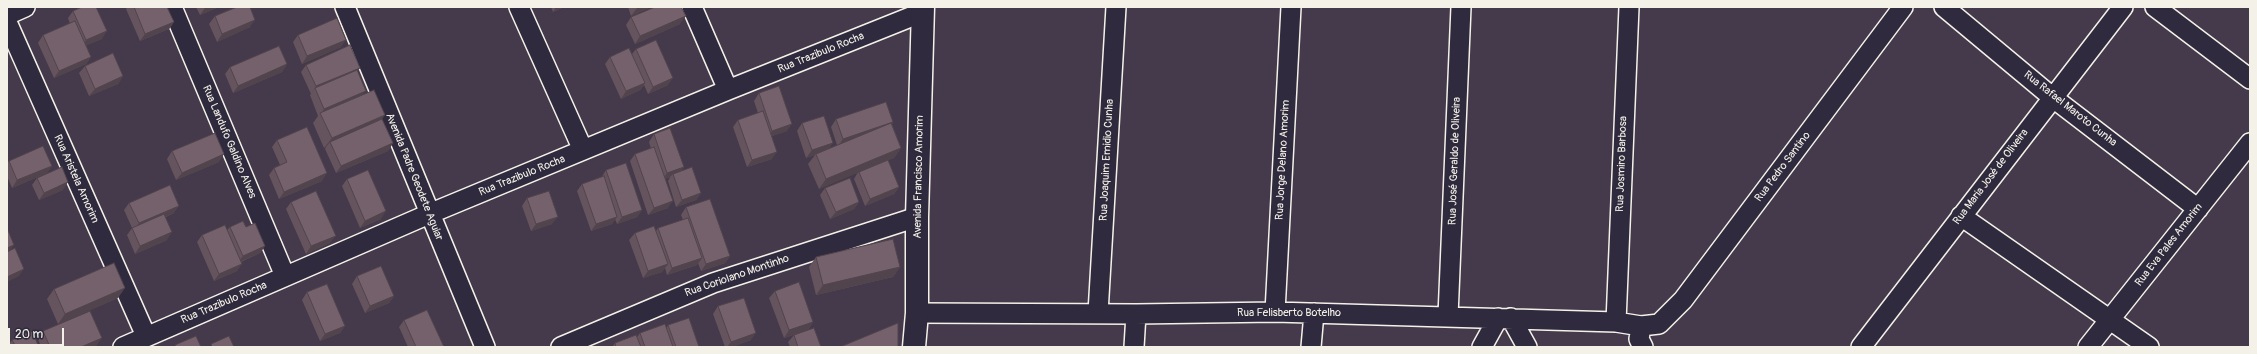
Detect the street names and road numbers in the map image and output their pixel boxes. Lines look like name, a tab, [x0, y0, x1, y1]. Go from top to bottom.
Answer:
street label: Rua Trazibulo Rocha	[776, 30, 866, 76]
street label: Rua Rafael Maroto Cunha	[2021, 69, 2119, 149]
street label: Rua Landufo Galdino Alves	[199, 83, 259, 201]
street label: Rua José Geraldo de Oliveira	[1446, 97, 1464, 225]
street label: Rua Joaquim Emidio Cunha	[1097, 99, 1117, 221]
street label: Rua Jorge Delano Amorim	[1273, 100, 1293, 220]
street label: Avenida Padre Geodete Aguiar	[382, 111, 446, 243]
street label: Avenida Francisco Amorim	[911, 115, 927, 239]
street label: Rua Josmiro Barbosa	[1614, 116, 1630, 212]
street label: Rua Maria José de Oliveira	[1951, 126, 2031, 228]
street label: Rua Pedro Santino	[1752, 129, 1814, 205]
street label: Rua Aristela Amorim	[51, 133, 101, 225]
street label: Rua Trazibulo Rocha	[477, 153, 567, 199]
street label: Rua Eva Pales Amorim	[2133, 201, 2205, 289]
street label: Rua Coriolano Montinho	[683, 252, 791, 300]
street label: Rua Trazibulo Rocha	[179, 279, 269, 327]
street label: Rua Felisberto Botelho	[1237, 306, 1341, 320]

